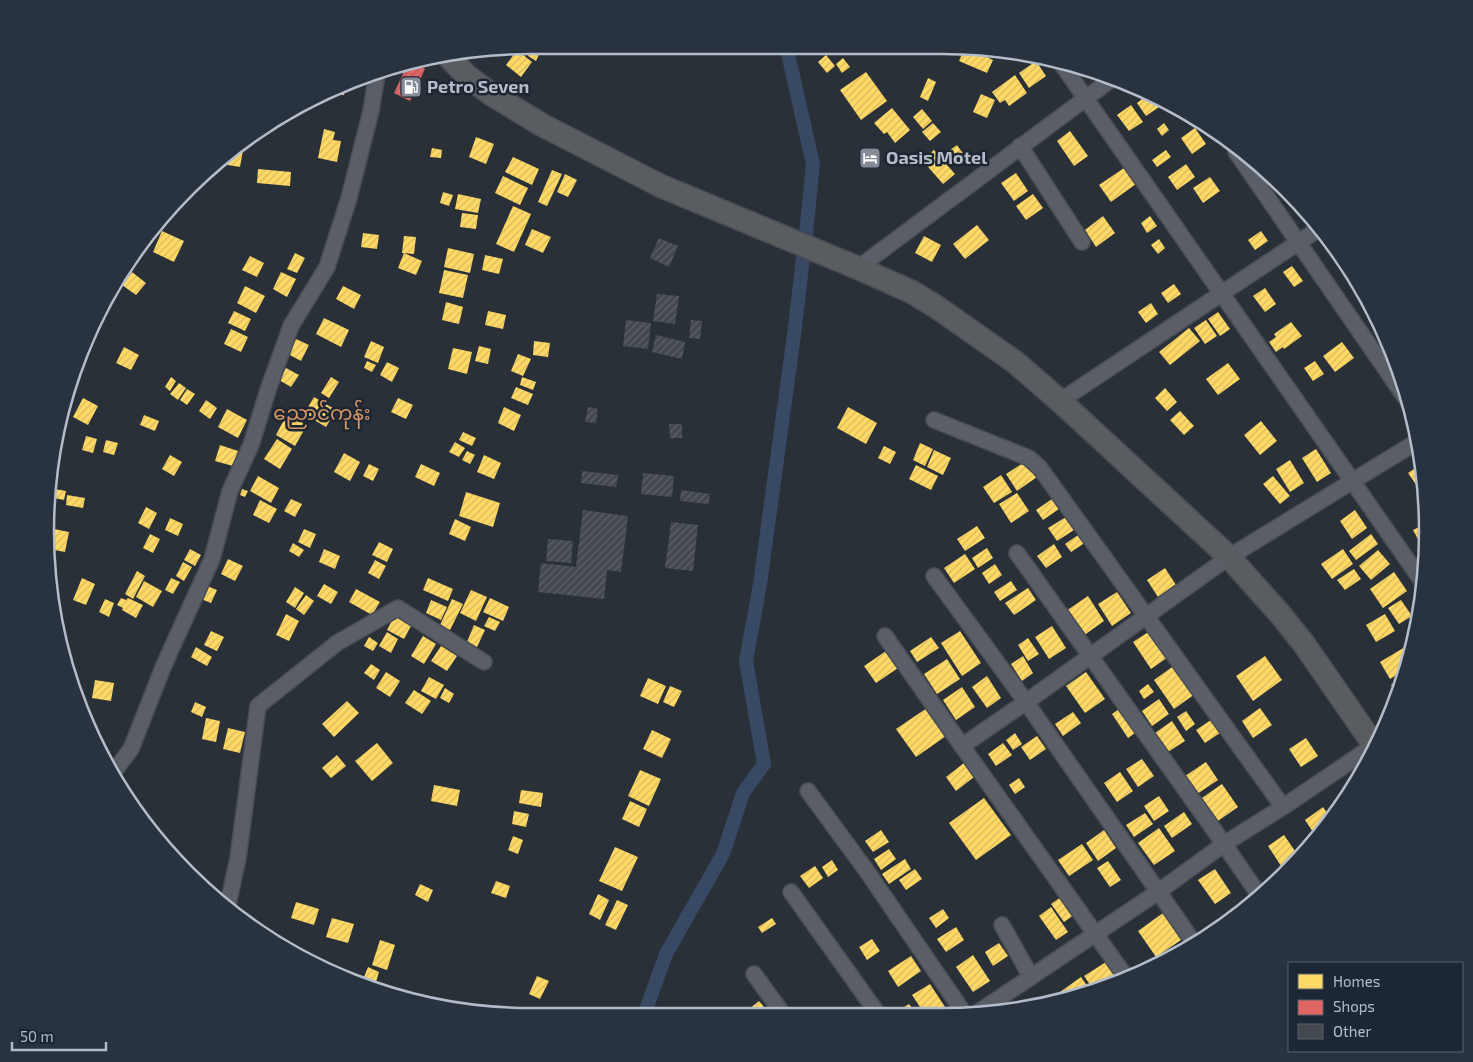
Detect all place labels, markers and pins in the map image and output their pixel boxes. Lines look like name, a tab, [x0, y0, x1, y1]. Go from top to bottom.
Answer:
fuel station icon: Petro Seven	[399, 75, 423, 99]
place label: Petro Seven	[427, 75, 529, 97]
hotel icon: Oasis Motel	[858, 146, 882, 170]
place label: Oasis Motel	[886, 146, 987, 168]

